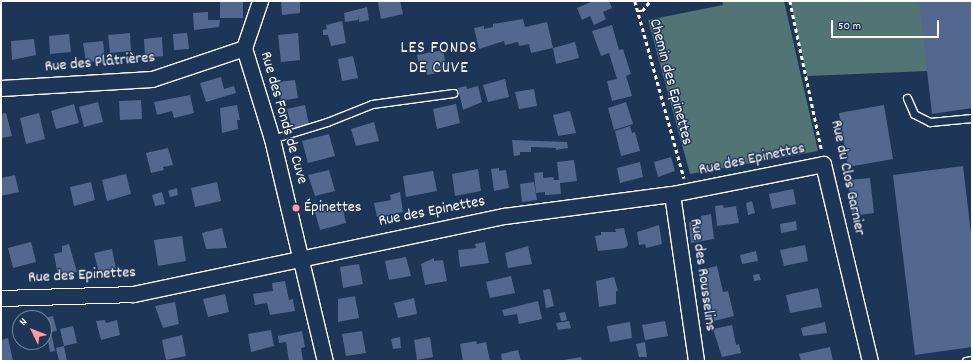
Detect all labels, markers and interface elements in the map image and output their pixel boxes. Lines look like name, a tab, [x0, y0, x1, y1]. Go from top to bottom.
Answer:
scale bar	[833, 12, 941, 38]
street label: Chemin des Epinettes	[644, 17, 696, 147]
text: 50 m	[838, 18, 861, 35]
district label: LES FONDS DE CUVE	[400, 40, 478, 80]
street label: Rue des Plâtrières	[44, 49, 156, 77]
street label: Rue des Fonds de Cuve	[255, 50, 311, 186]
street label: Rue du Clos Garnier	[825, 119, 869, 237]
street label: Rue des Epinettes	[697, 139, 807, 181]
street label: Rue des Epinettes	[377, 192, 487, 232]
place label: Épinettes	[304, 198, 362, 218]
marker: Épinettes	[291, 203, 301, 213]
street label: Rue des Rousselins	[685, 217, 719, 333]
street label: Rue des Epinettes	[28, 264, 136, 288]
north arrow	[12, 310, 52, 350]
text: N	[16, 315, 32, 330]

